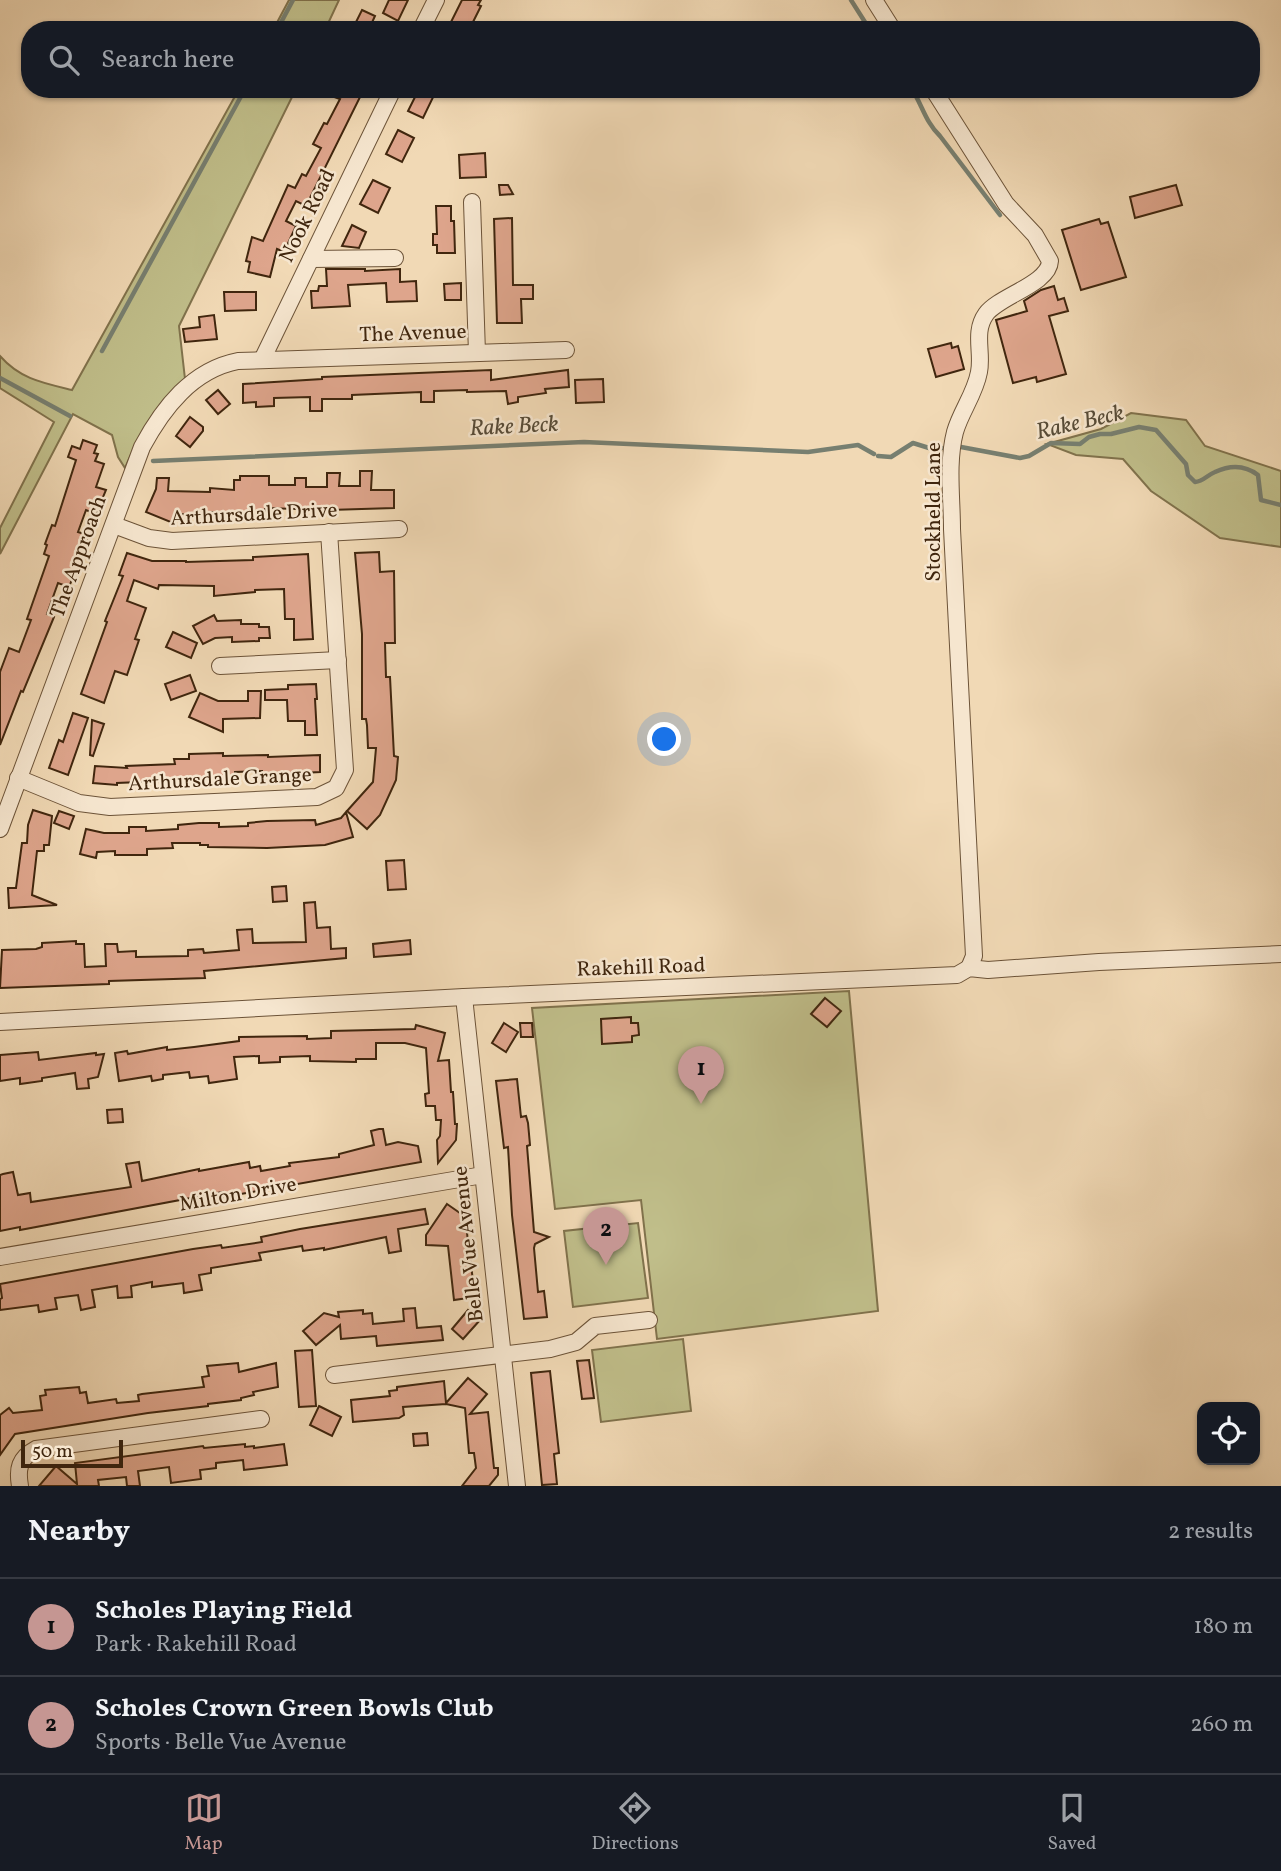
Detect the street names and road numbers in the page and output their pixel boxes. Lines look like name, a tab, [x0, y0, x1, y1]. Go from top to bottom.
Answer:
street label: Nook Road	[273, 164, 343, 268]
street label: The Avenue	[359, 318, 467, 350]
street label: Stockheld Lane	[920, 442, 949, 582]
street label: The Approach	[43, 492, 115, 622]
street label: Arthursdale Drive	[170, 496, 338, 534]
street label: Arthursdale Grange	[128, 761, 313, 799]
street label: Rakehill Road	[576, 951, 706, 985]
street label: Belle Vue Avenue	[446, 1164, 492, 1324]
street label: Milton Drive	[177, 1170, 299, 1220]

